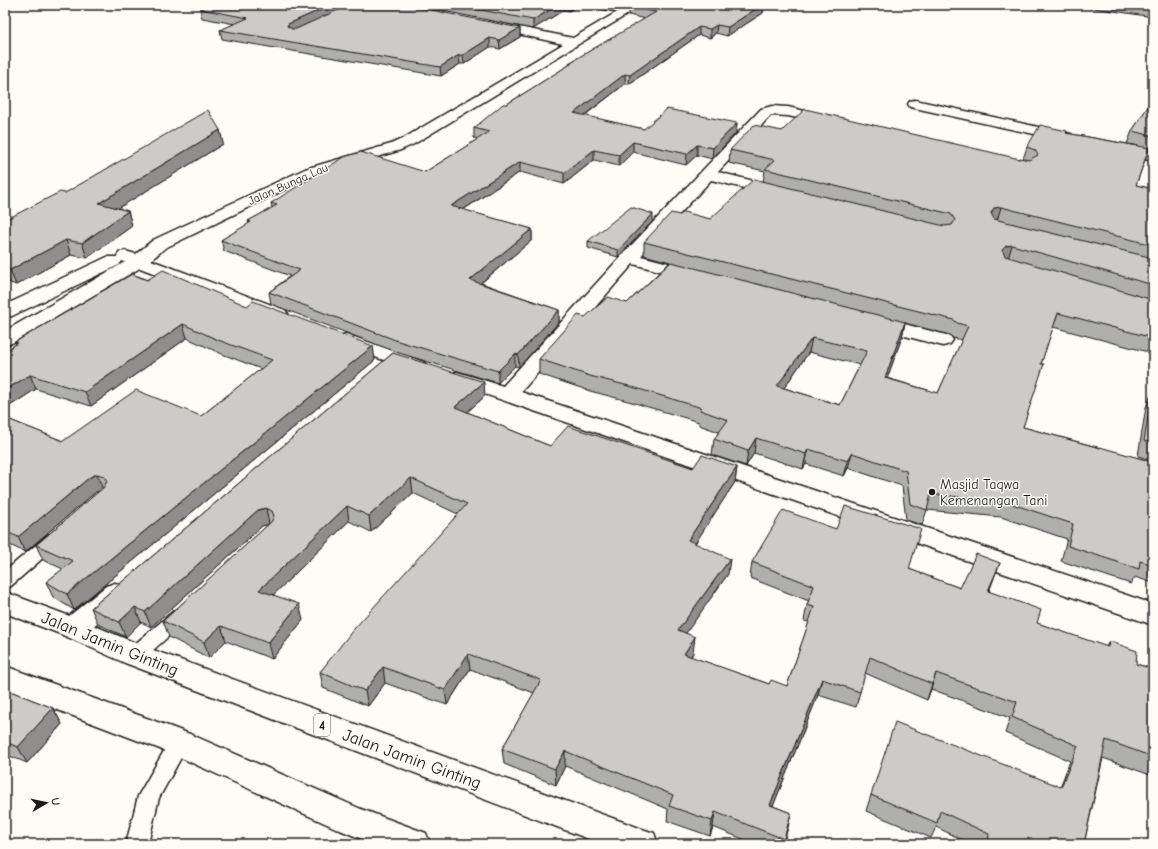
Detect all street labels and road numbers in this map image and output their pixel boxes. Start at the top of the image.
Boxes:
street label: Jalan Bunga Lau [246,160,330,208]
street label: Jalan Jamin Ginting [39,608,181,680]
road number: 4 [314,714,330,736]
street label: Jalan Jamin Ginting [340,725,484,793]

